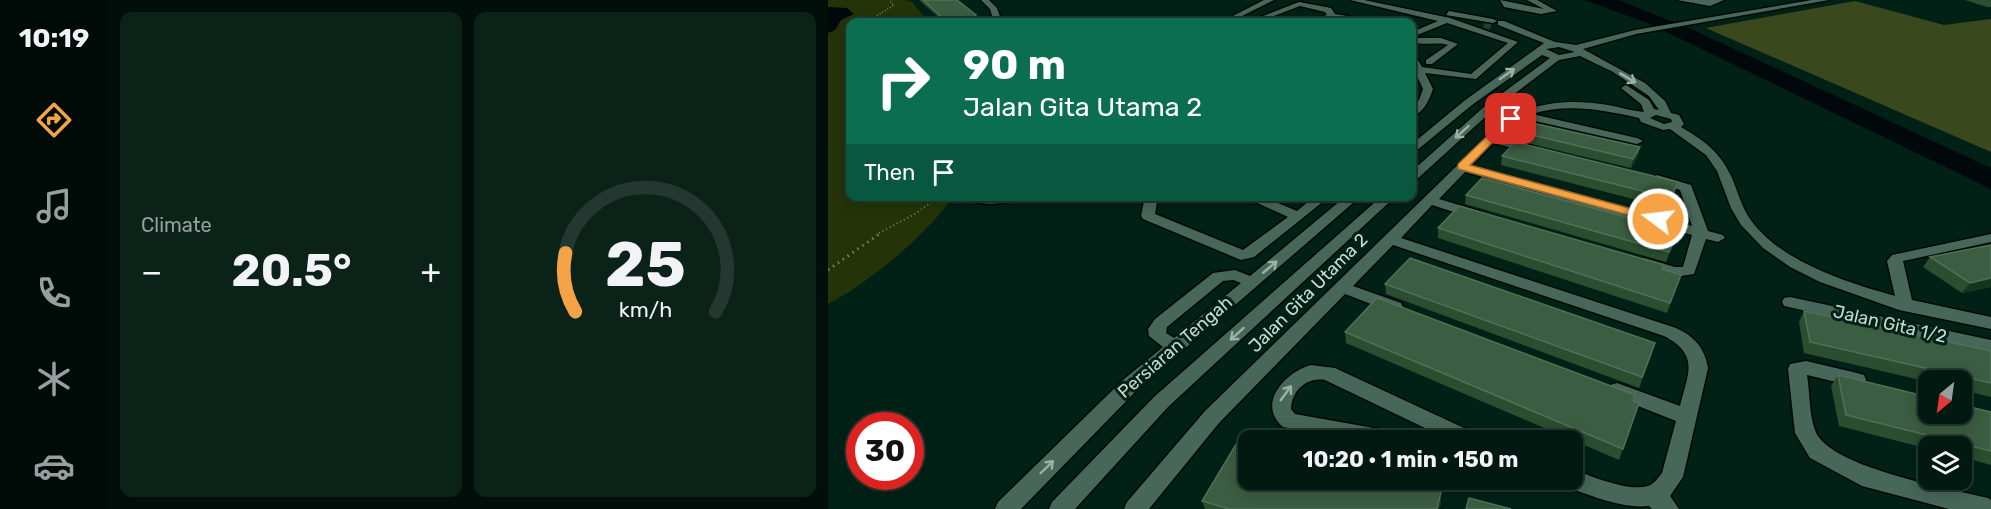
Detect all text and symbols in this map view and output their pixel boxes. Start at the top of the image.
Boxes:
text: 10:19 [19,22,89,54]
text: 90 m [963,40,1066,90]
icon: right [864,42,942,120]
one-way arrow [1498,68,1515,80]
one-way arrow [1619,72,1636,84]
text: Jalan Gita Utama 2 [963,91,1202,123]
pin [1485,93,1536,144]
icon: directions [33,99,75,141]
icon: arrive [1494,102,1527,135]
one-way arrow [1455,125,1470,139]
icon: arrive [927,156,960,189]
text: Then [864,159,915,186]
icon: music [33,185,75,227]
position arrow [1626,187,1690,251]
text: Climate [141,213,212,237]
text: 25 [605,228,685,302]
street label: Jalan Gita Utama 2 [1244,229,1372,357]
text: 20.5° [232,244,351,297]
text: − [141,252,162,291]
text: + [420,252,441,291]
one-way arrow [1262,260,1277,274]
icon: phone [33,272,75,314]
street label: Persiaran Tengah [1113,291,1237,403]
text: km/h [618,297,672,322]
street label: Jalan Gita 1/2 [1831,300,1949,348]
one-way arrow [1230,327,1245,341]
icon: climate [33,358,75,400]
north arrow [1918,370,1972,424]
map controls [1918,370,1972,490]
one-way arrow [1279,385,1292,401]
speed limit sign: 30 [846,412,924,490]
button: layers [1918,436,1972,490]
icon: car [33,445,75,487]
text: 10:20 · 1 min · 150 m [1303,446,1519,473]
one-way arrow [1039,460,1054,474]

